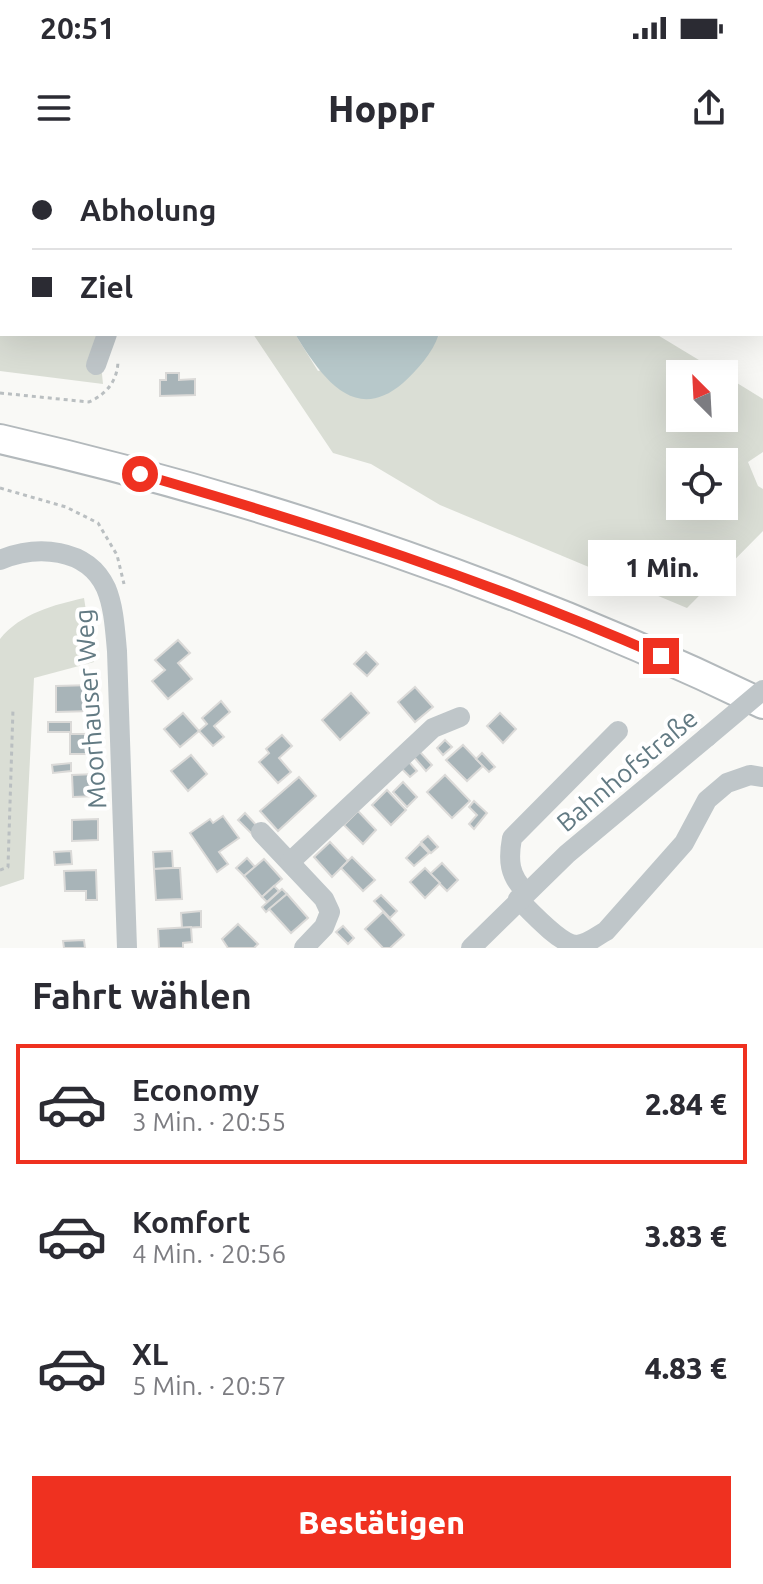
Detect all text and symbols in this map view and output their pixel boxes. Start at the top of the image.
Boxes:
text: 20:51 [40,11,115,45]
icon: menu [32,86,76,130]
icon: share [687,86,731,130]
text: Hoppr [328,88,435,129]
text: Abholung [80,193,217,227]
text: Ziel [80,270,133,304]
north arrow [666,360,738,432]
map controls [666,360,738,520]
button: locate [666,448,738,520]
route start [122,456,158,492]
callout: 1 Min. [587,540,735,596]
text: 1 Min. [625,553,699,582]
street label: Moorhauser Weg [69,608,111,810]
route end [643,638,679,674]
street label: Bahnhofstraße [551,703,703,837]
text: Fahrt wählen [32,975,252,1016]
icon: car [36,1068,108,1140]
text: Economy [132,1073,259,1107]
text: 2.84 € [645,1087,727,1121]
text: 3 Min. · 20:55 [132,1107,286,1136]
icon: car [36,1200,108,1272]
text: Komfort [132,1205,250,1239]
text: 3.83 € [645,1219,727,1253]
text: 4 Min. · 20:56 [132,1239,286,1268]
icon: car [36,1332,108,1404]
text: XL [132,1337,168,1371]
text: 4.83 € [645,1351,727,1385]
text: 5 Min. · 20:57 [132,1371,286,1400]
button: Bestätigen [32,1476,731,1568]

